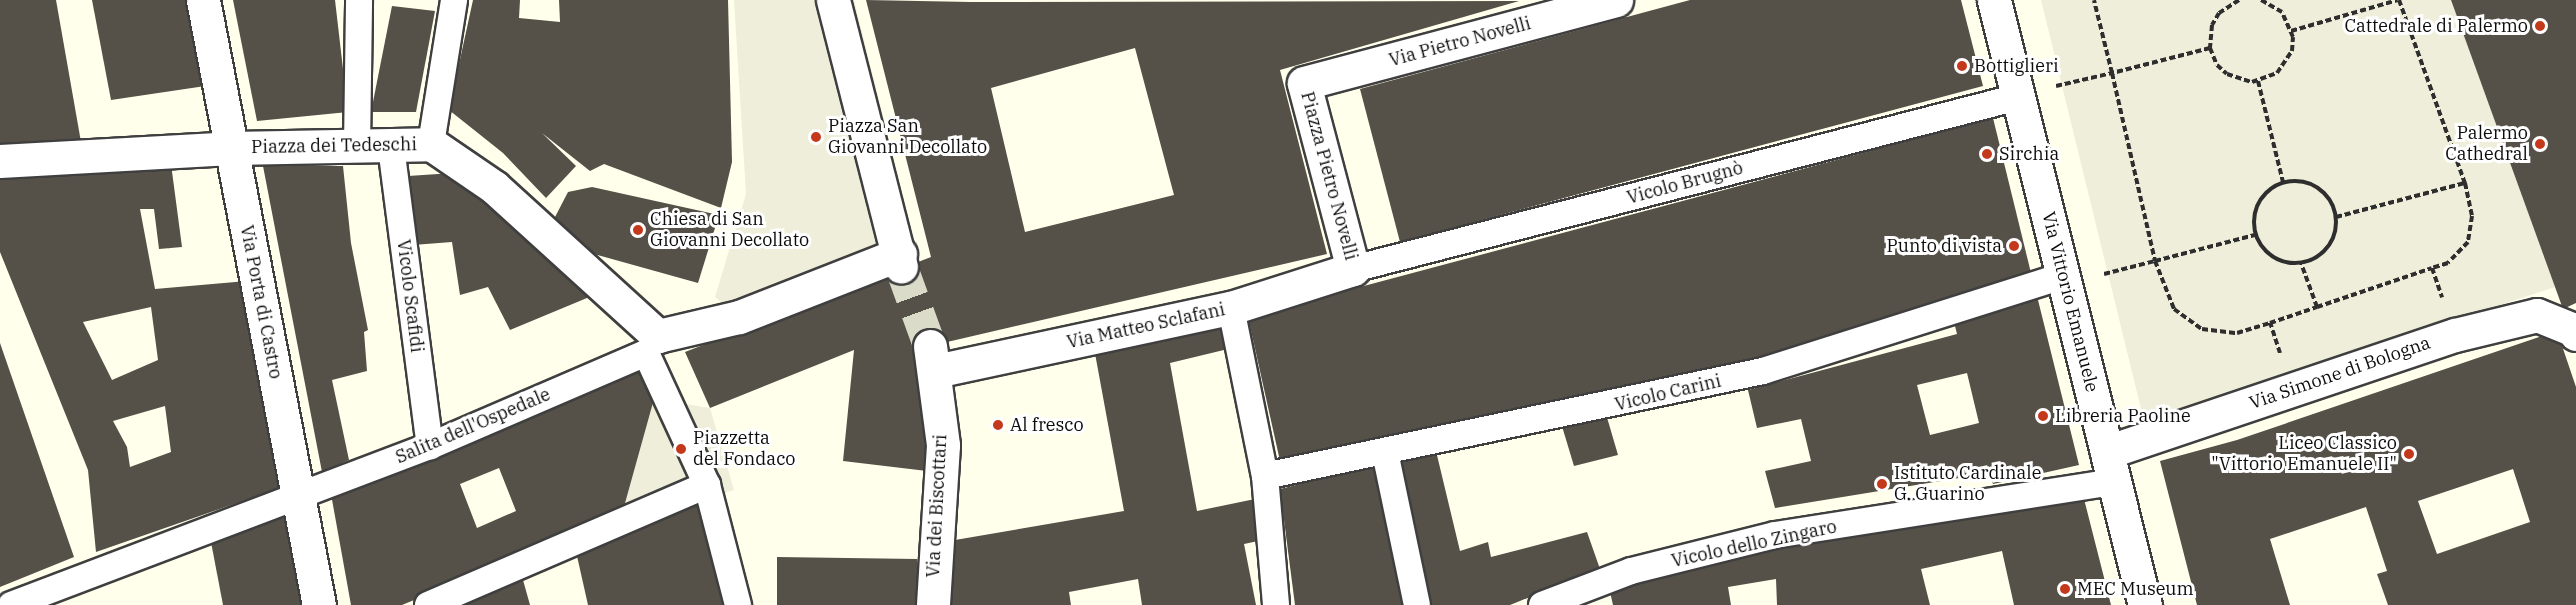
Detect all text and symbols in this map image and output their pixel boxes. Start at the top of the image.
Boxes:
street label: Via Pietro Novelli [1387,13,1533,71]
place label: Cattedrale di Palermo [2345,15,2528,37]
marker: Cattedrale di Palermo [2533,19,2547,33]
place label: Bottiglieri [1974,55,2059,77]
marker: Bottiglieri [1955,59,1969,73]
street label: Piazza Pietro Novelli [1296,89,1362,263]
place label: Piazza San Giovanni Decollato [828,116,987,158]
place label: Palermo Cathedral [2445,123,2528,166]
marker: Piazza San Giovanni Decollato [809,130,823,144]
street label: Piazza dei Tedeschi [251,134,417,158]
marker: Palermo Cathedral [2533,137,2547,151]
place label: Sirchia [1999,143,2059,165]
marker: Sirchia [1980,147,1994,161]
street label: Vicolo Brugnò [1625,157,1745,209]
place label: Chiesa di San Giovanni Decollato [650,209,809,252]
street label: Via Vittorio Emanuele [2037,210,2103,394]
street label: Via Porta di Castro [236,223,286,381]
marker: Chiesa di San Giovanni Decollato [631,223,645,237]
place label: Punto di vista [1887,235,2002,257]
street label: Vicolo Scafidi [392,238,428,354]
marker: Punto di vista [2007,239,2021,253]
street label: Via Matteo Sclafani [1065,299,1227,353]
street label: Via Simone di Bologna [2247,332,2433,414]
street label: Vicolo Carini [1613,370,1723,416]
street label: Salita dell'Ospedale [392,384,554,468]
place label: Libreria Paoline [2055,405,2191,427]
marker: Libreria Paoline [2036,409,2050,423]
place label: Al fresco [1010,414,1084,436]
marker: Al fresco [991,418,1005,432]
place label: Piazzetta del Fondaco [693,428,795,470]
place label: Liceo Classico "Vittorio Emanuele II" [2211,433,2397,476]
street label: Via dei Biscottari [922,434,952,578]
marker: Piazzetta del Fondaco [674,442,688,456]
marker: Liceo Classico "Vittorio Emanuele II" [2402,447,2416,461]
place label: Istituto Cardinale G. Guarino [1894,463,2041,506]
marker: Istituto Cardinale G. Guarino [1875,477,1889,491]
street label: Vicolo dello Zingaro [1669,516,1839,572]
place label: MEC Museum [2077,578,2194,600]
marker: MEC Museum [2058,582,2072,596]

